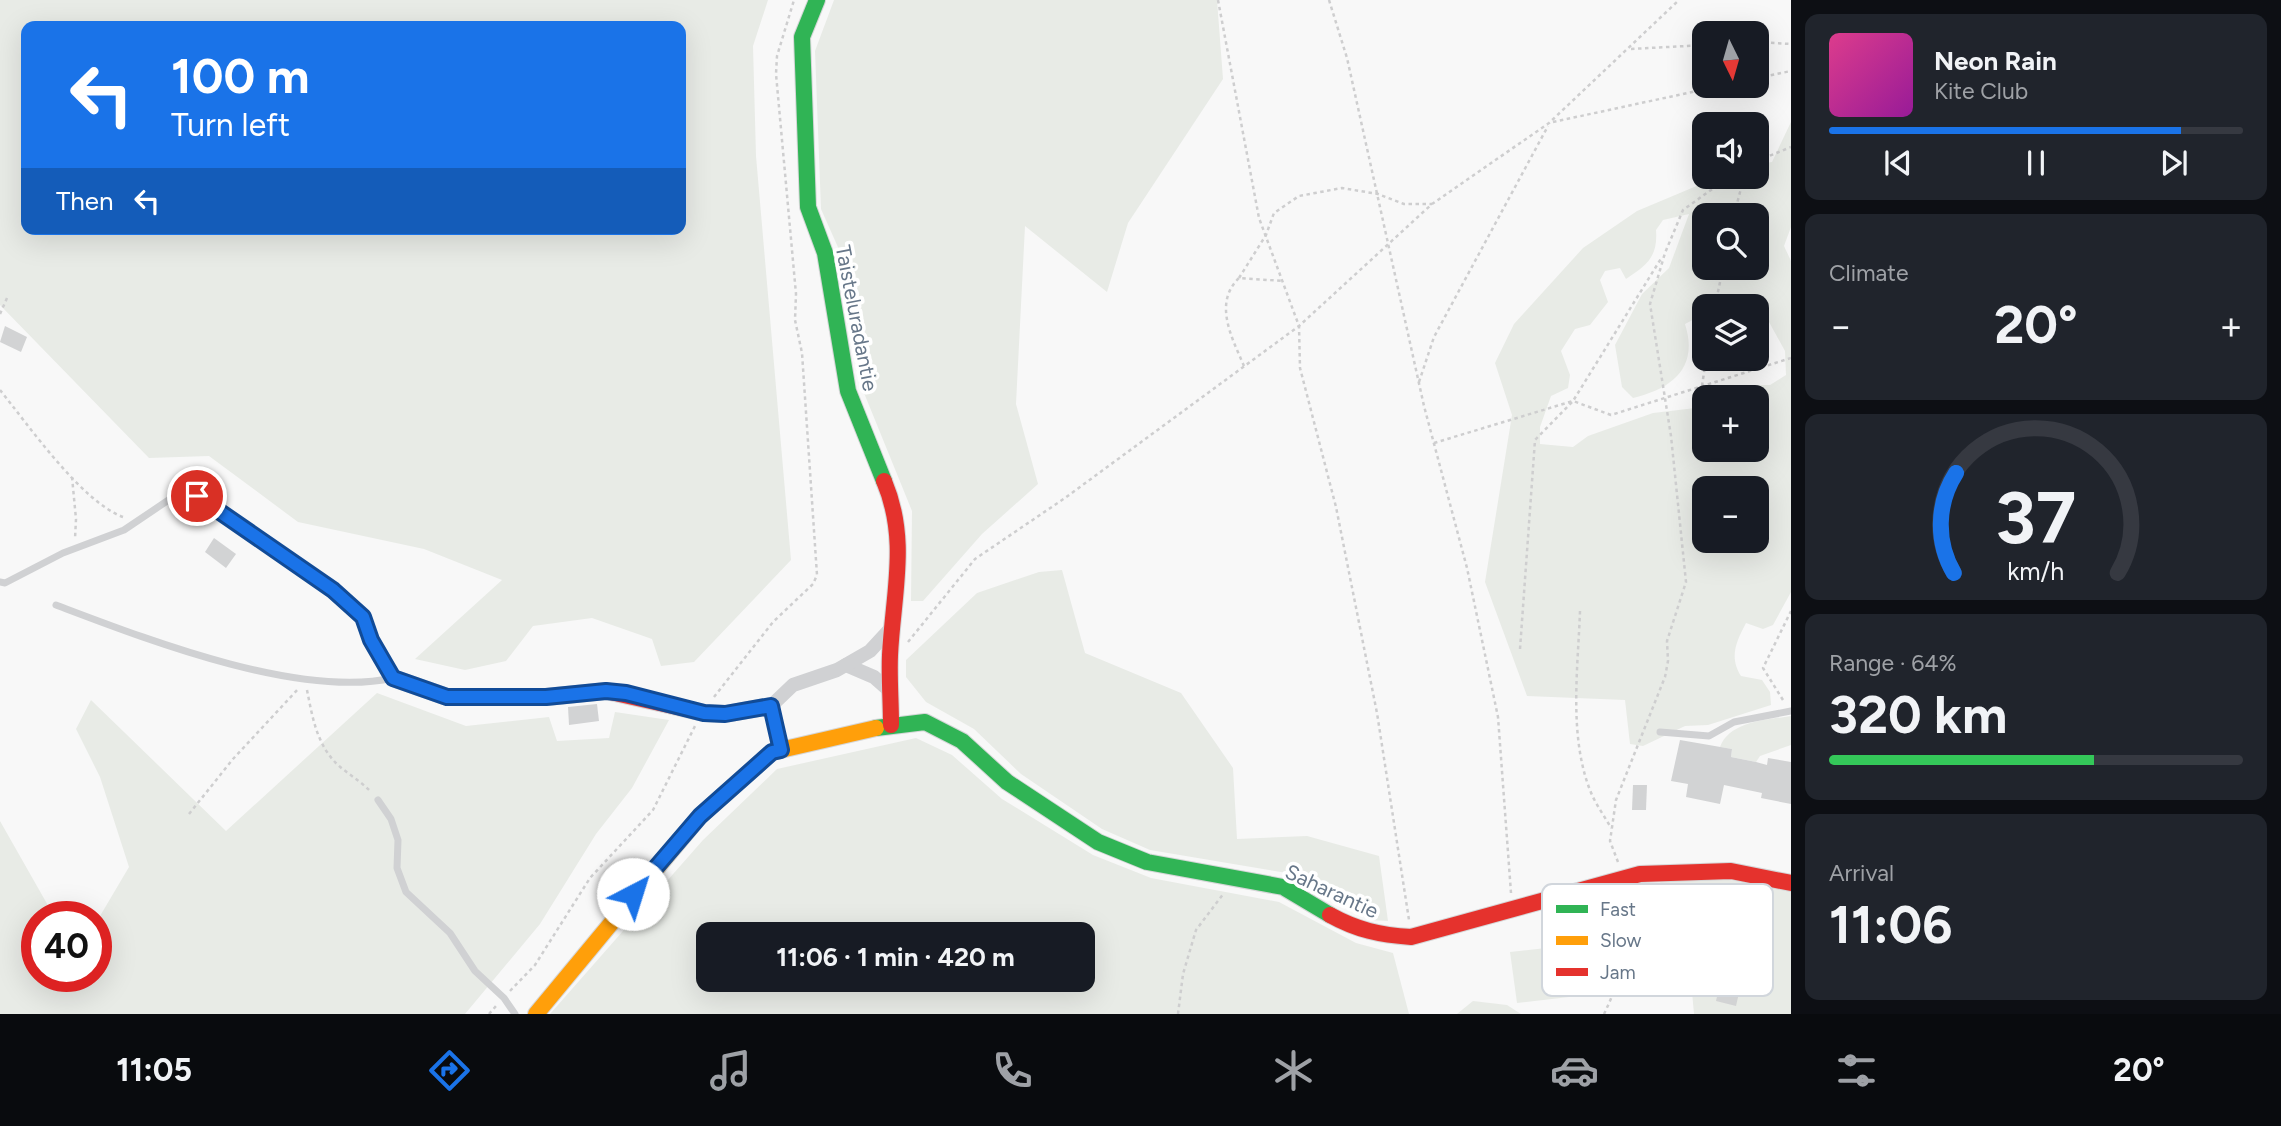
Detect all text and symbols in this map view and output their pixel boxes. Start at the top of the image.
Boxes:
north arrow [1692,21,1769,98]
map controls [1692,21,1769,553]
text: Neon Rain [1934,45,2057,77]
text: 100 m [171,46,310,105]
icon: left [56,49,147,140]
text: Kite Club [1934,77,2028,105]
text: Turn left [171,106,290,144]
button: sound [1692,112,1769,189]
icon: previous [1879,144,1917,182]
icon: pause [2017,144,2055,182]
icon: next [2155,144,2193,182]
icon: left [128,182,166,220]
text: Then [56,185,114,217]
button: search [1692,203,1769,280]
street label: Taisteluradantie [831,243,883,393]
text: Climate [1829,259,1908,287]
button: layers [1692,294,1769,371]
text: 20° [1994,294,2078,356]
text: − [1829,303,1853,349]
text: + [2219,303,2243,349]
button: + [1692,385,1769,462]
pin [167,466,227,526]
text: 37 [1996,474,2076,561]
button: − [1692,476,1769,553]
icon: arrive [178,477,216,515]
text: km/h [2007,556,2065,586]
text: Range · 64% [1829,649,1957,677]
text: 320 km [1829,684,2007,746]
position arrow [596,857,670,931]
street label: Saharantie [1281,859,1383,923]
text: Arrival [1829,859,1894,887]
legend [1542,884,1773,996]
text: 11:06 [1829,894,1952,956]
text: Fast [1600,898,1636,921]
speed limit sign: 40 [21,901,112,992]
text: Slow [1600,929,1642,952]
text: 11:06 · 1 min · 420 m [776,941,1015,973]
text: Jam [1600,961,1636,984]
icon: directions [425,1046,474,1095]
icon: music [706,1046,755,1095]
icon: phone [988,1046,1037,1095]
icon: climate [1269,1046,1318,1095]
icon: car [1550,1046,1599,1095]
icon: filters [1832,1046,1881,1095]
text: 11:05 [116,1051,192,1089]
text: 20° [2113,1051,2165,1089]

